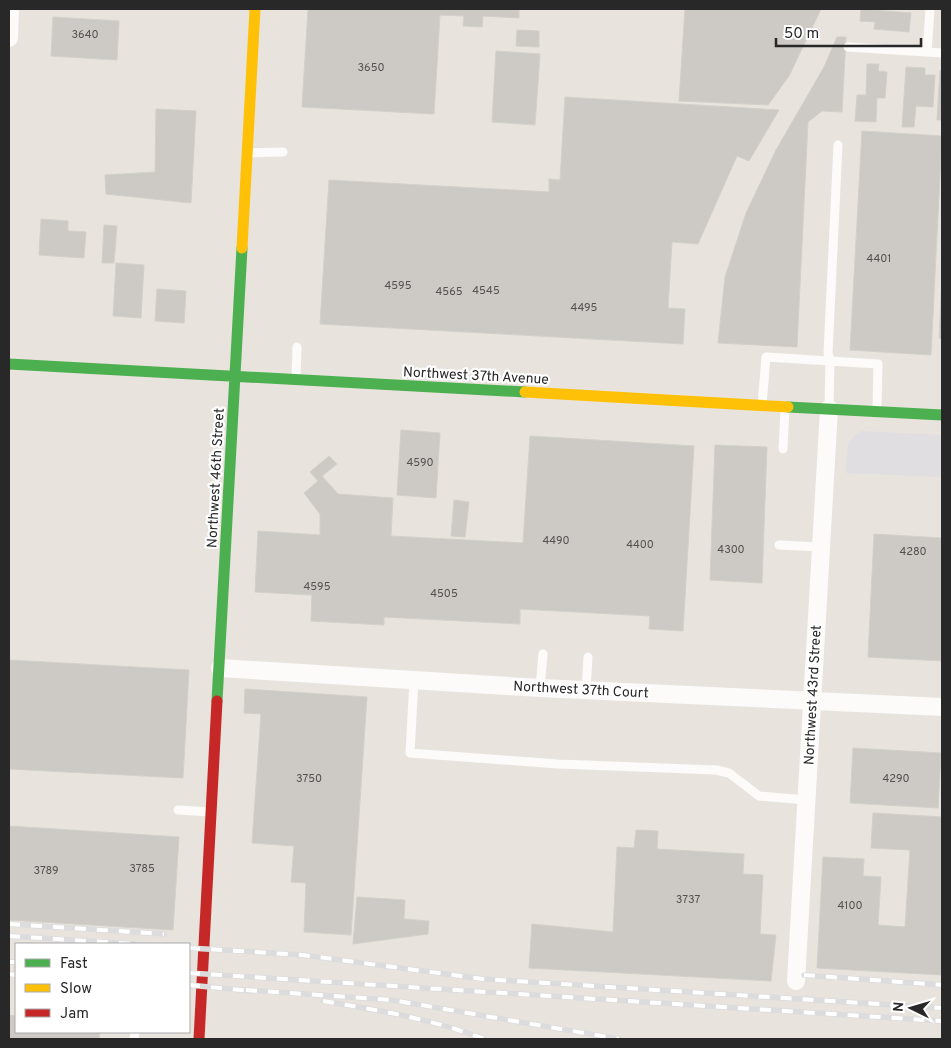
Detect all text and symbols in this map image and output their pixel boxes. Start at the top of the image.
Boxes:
scale bar [776,15,921,47]
text: 50 m [784,25,819,44]
house number: 3640 [71,28,99,42]
house number: 3650 [357,61,385,75]
house number: 4401 [867,252,891,266]
house number: 4595 [385,279,412,293]
house number: 4545 [472,284,500,298]
house number: 4565 [435,285,463,299]
house number: 4495 [571,301,598,315]
street label: Northwest 37th Avenue [403,364,549,389]
street label: Northwest 46th Street [204,408,229,548]
house number: 4590 [406,456,434,470]
house number: 4490 [542,534,570,548]
house number: 4400 [626,538,654,552]
house number: 4300 [717,543,745,557]
house number: 4280 [899,545,927,559]
house number: 4595 [304,580,331,594]
house number: 4505 [430,587,458,601]
street label: Northwest 43rd Street [801,625,826,766]
street label: Northwest 37th Court [513,678,649,703]
house number: 3750 [296,772,322,786]
house number: 4290 [882,772,910,786]
house number: 3785 [129,862,155,876]
house number: 3789 [34,864,59,878]
house number: 3737 [676,893,700,907]
house number: 4100 [838,899,862,913]
legend [15,943,190,1033]
text: Fast [60,955,88,974]
text: Slow [60,980,92,999]
north arrow [886,983,936,1033]
text: N [891,1001,908,1013]
text: Jam [60,1005,89,1024]

